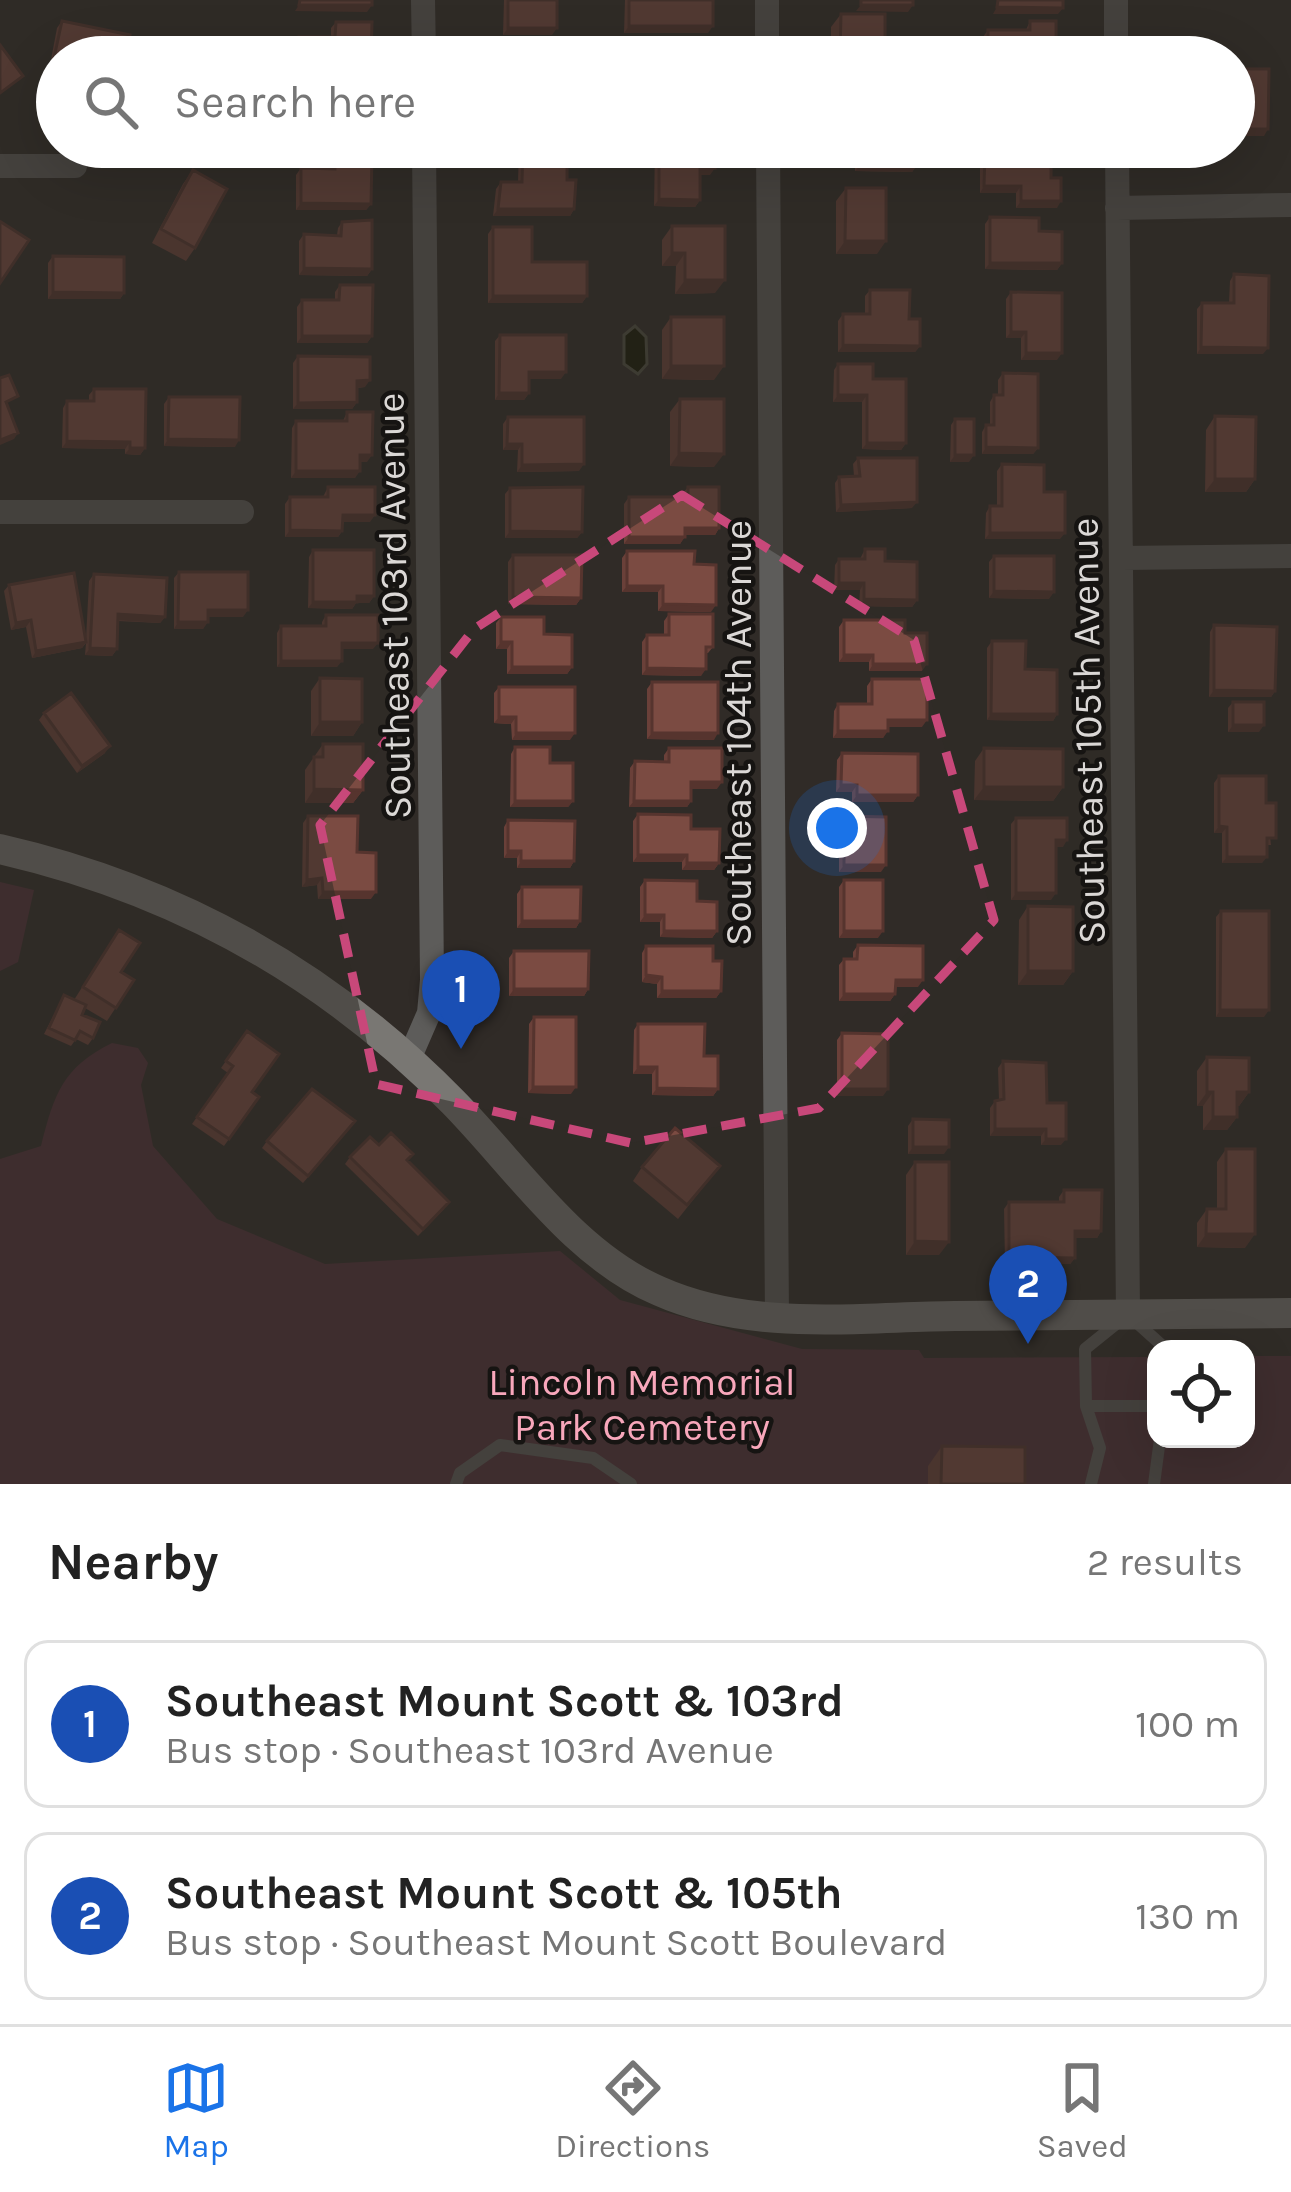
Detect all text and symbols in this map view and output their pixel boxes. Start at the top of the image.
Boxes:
search box [36,36,1255,168]
icon: search [78,69,144,135]
text: Search here [174,76,416,128]
street label: Southeast 103rd Avenue [367,392,421,820]
street label: Southeast 105th Avenue [1061,517,1115,945]
street label: Southeast 104th Avenue [715,520,761,946]
your location [807,798,867,858]
pin: 1 [422,950,500,1049]
pin: 2 [989,1245,1067,1344]
map controls [1147,1340,1255,1448]
button: locate [1147,1340,1255,1448]
park label: Lincoln Memorial Park Cemetery [488,1359,796,1450]
text: Nearby [48,1532,218,1592]
text: 2 results [1087,1539,1243,1585]
text: Southeast Mount Scott & 103rd [165,1675,844,1727]
text: 1 [83,1701,97,1747]
text: 100 m [1135,1701,1240,1747]
text: Bus stop · Southeast 103rd Avenue [165,1727,774,1773]
text: Southeast Mount Scott & 105th [165,1867,843,1919]
text: 2 [78,1893,102,1939]
text: 130 m [1135,1893,1240,1939]
text: Bus stop · Southeast Mount Scott Boulevard [165,1919,947,1965]
tab: Map [163,2055,229,2165]
tab: Directions [555,2055,710,2165]
tab: Saved [1037,2055,1128,2165]

